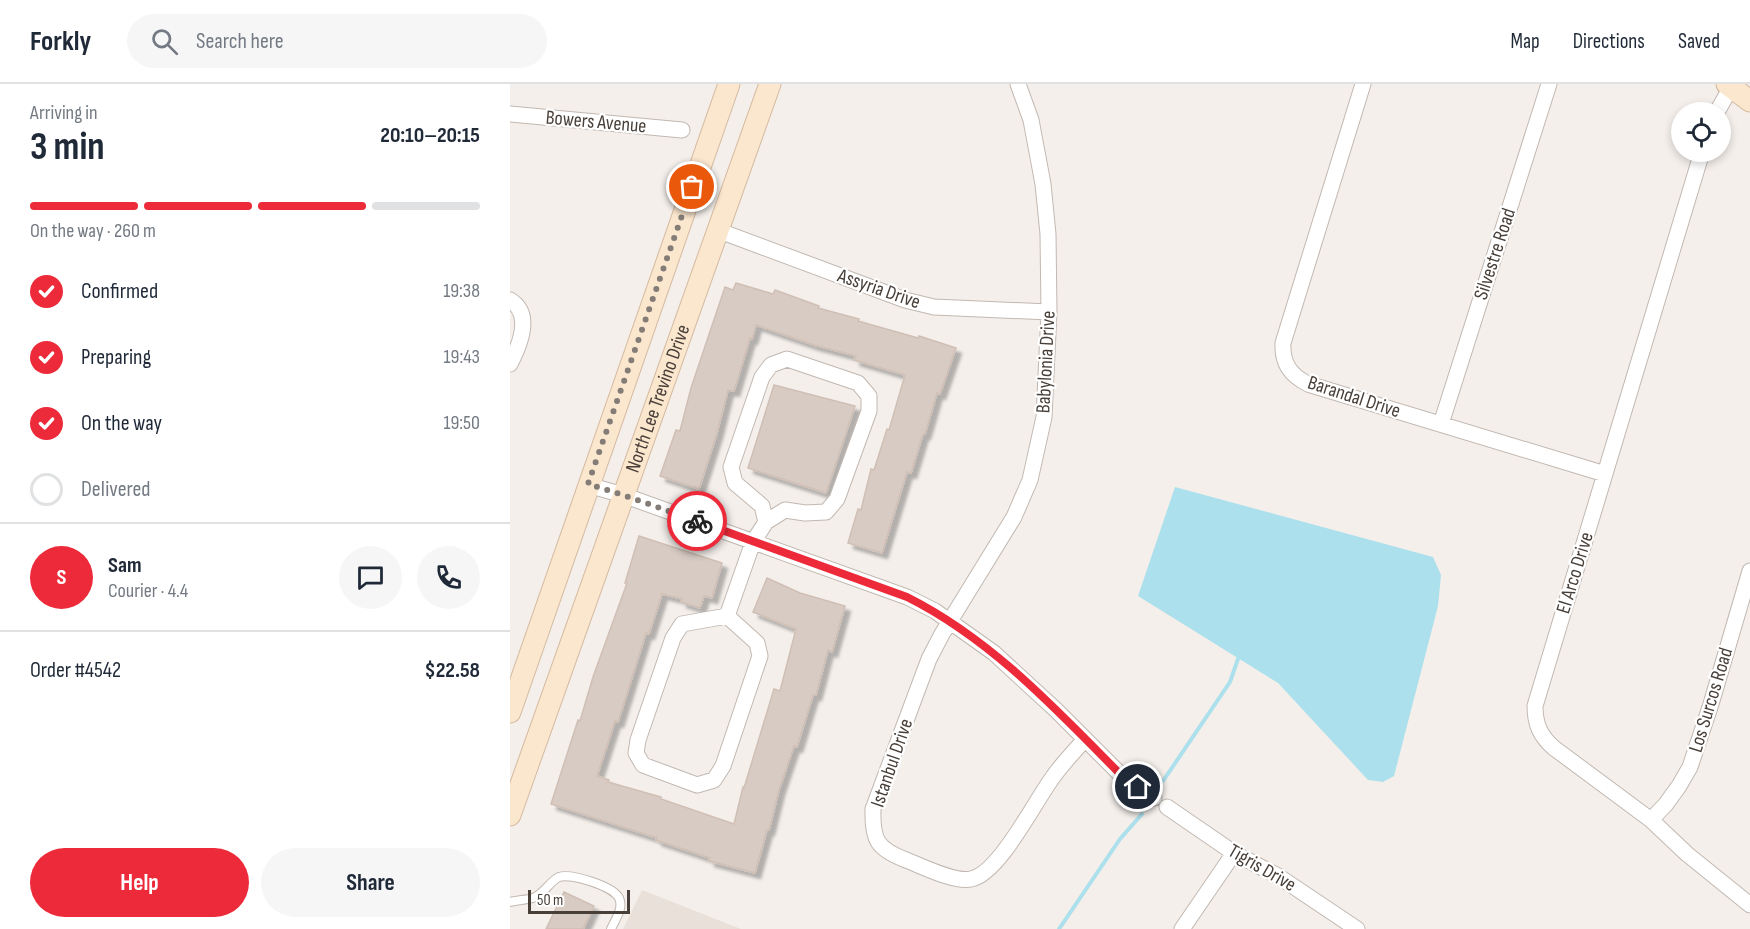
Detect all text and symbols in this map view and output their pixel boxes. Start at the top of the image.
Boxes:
search box [127,14,547,68]
text: Forkly [30,25,91,58]
icon: search [148,25,181,58]
text: Search here [196,28,284,55]
text: Map [1510,29,1540,54]
text: Directions [1573,29,1645,54]
text: Saved [1678,29,1720,54]
text: Arriving in [30,101,98,125]
map controls [1671,102,1731,162]
button: locate [1671,102,1731,162]
street label: Bowers Avenue [545,106,647,138]
text: 20:10–20:15 [380,122,480,149]
text: 3 min [30,124,105,171]
pin [666,161,717,212]
icon: bag [675,170,708,203]
street label: Silvestre Road [1469,205,1521,303]
text: On the way · 260 m [30,219,156,243]
street label: Assyria Drive [834,263,923,314]
icon: check [30,275,63,308]
text: Confirmed [81,278,158,305]
text: 19:38 [443,279,480,303]
street label: Babylonia Drive [1031,310,1061,414]
street label: North Lee Trevino Drive [621,321,695,476]
icon: check [30,341,63,374]
text: Preparing [81,344,151,371]
text: 19:43 [444,345,480,369]
street label: Barandal Drive [1305,371,1403,423]
icon: check [30,407,63,440]
text: On the way [81,410,162,437]
text: 19:50 [443,411,480,435]
text: Delivered [81,476,150,503]
courier [667,491,727,551]
icon: bike [681,505,714,538]
street label: El Arco Drive [1551,529,1599,617]
button: chat [339,546,402,609]
button: phone [417,546,480,609]
text: Sam [108,552,142,579]
text: S [57,564,66,591]
text: Courier · 4.4 [108,579,188,603]
street label: Los Surcos Road [1684,645,1738,755]
text: Order #4542 [30,657,121,684]
text: $22.58 [424,657,480,684]
street label: Istanbul Drive [866,716,918,810]
pin [1112,761,1163,812]
icon: home [1121,770,1154,803]
street label: Tigris Drive [1224,839,1300,897]
button: Help [30,848,249,917]
button: Share [261,848,480,917]
scale bar [528,887,630,914]
text: 50 m [537,891,563,910]

